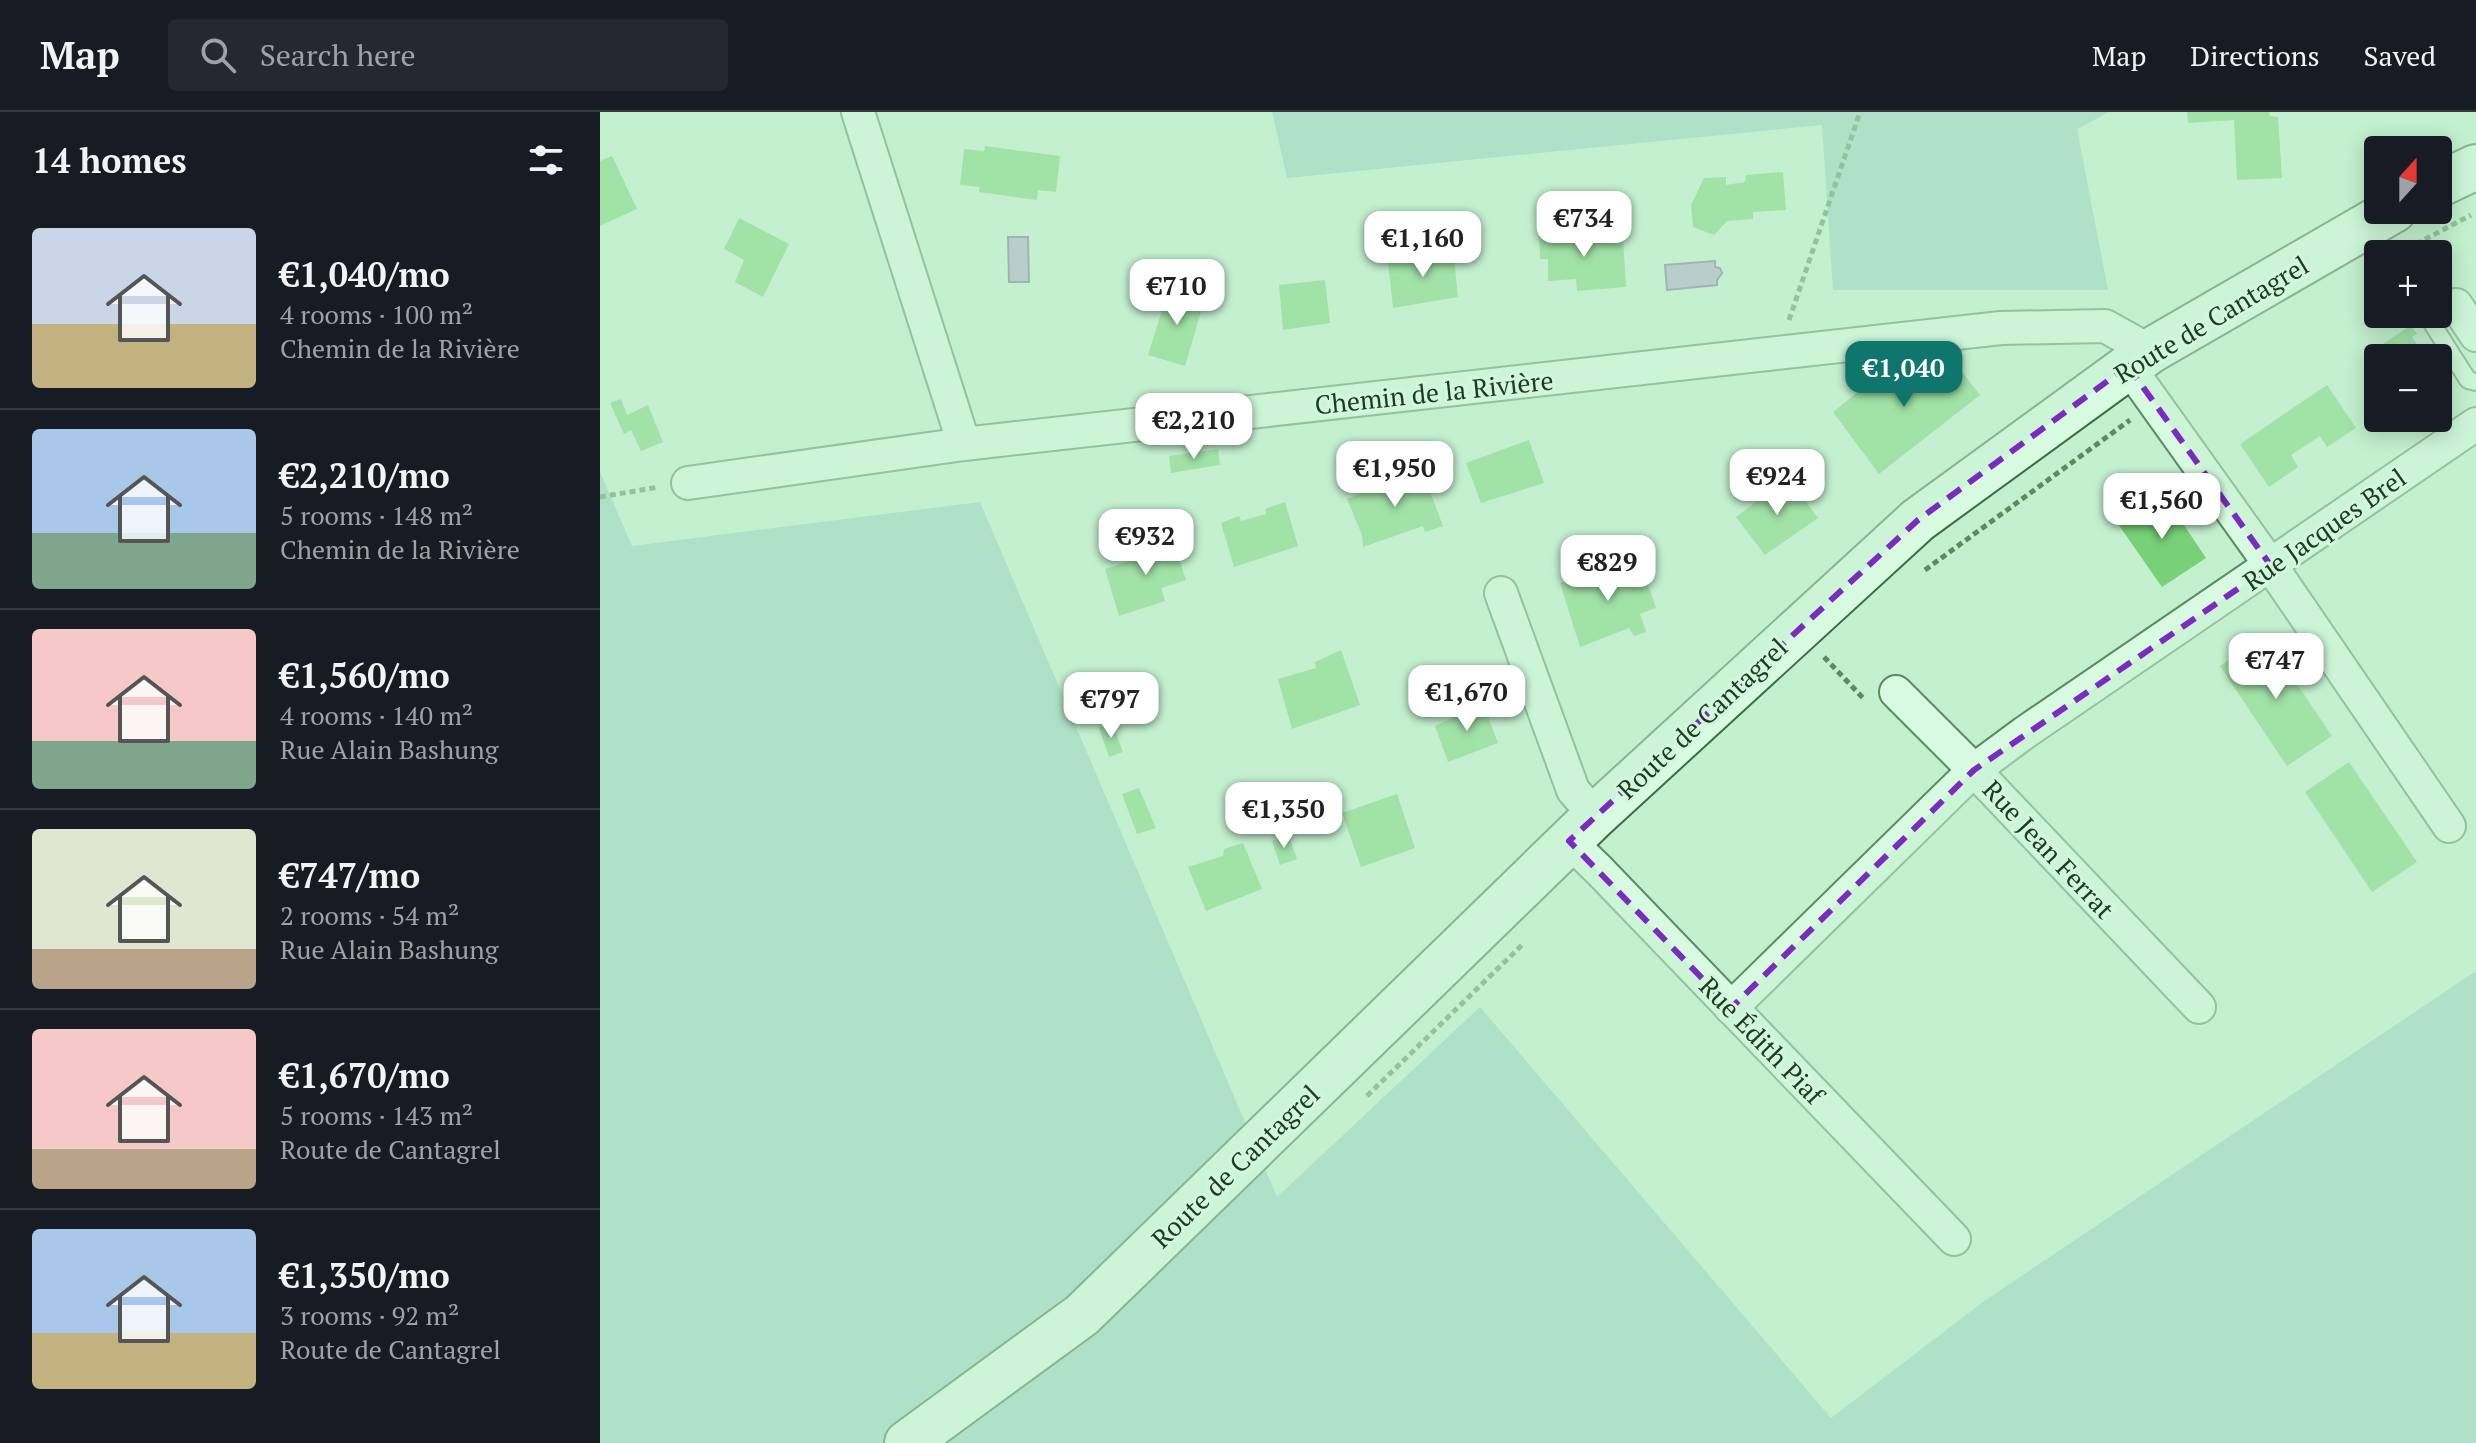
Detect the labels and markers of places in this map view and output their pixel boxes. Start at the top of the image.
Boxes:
pin: €734 [1537,191,1631,259]
pin: €1,160 [1358,211,1488,279]
pin: €710 [1130,259,1224,327]
pin: €1,040 [1839,341,1969,409]
pin: €2,210 [1129,393,1259,461]
pin: €1,950 [1330,441,1460,509]
pin: €924 [1730,449,1824,517]
pin: €1,560 [2097,473,2227,541]
pin: €932 [1099,509,1193,577]
pin: €829 [1561,535,1655,603]
pin: €747 [2229,633,2323,701]
pin: €1,670 [1402,665,1532,733]
pin: €797 [1064,672,1158,740]
pin: €1,350 [1219,782,1349,850]

